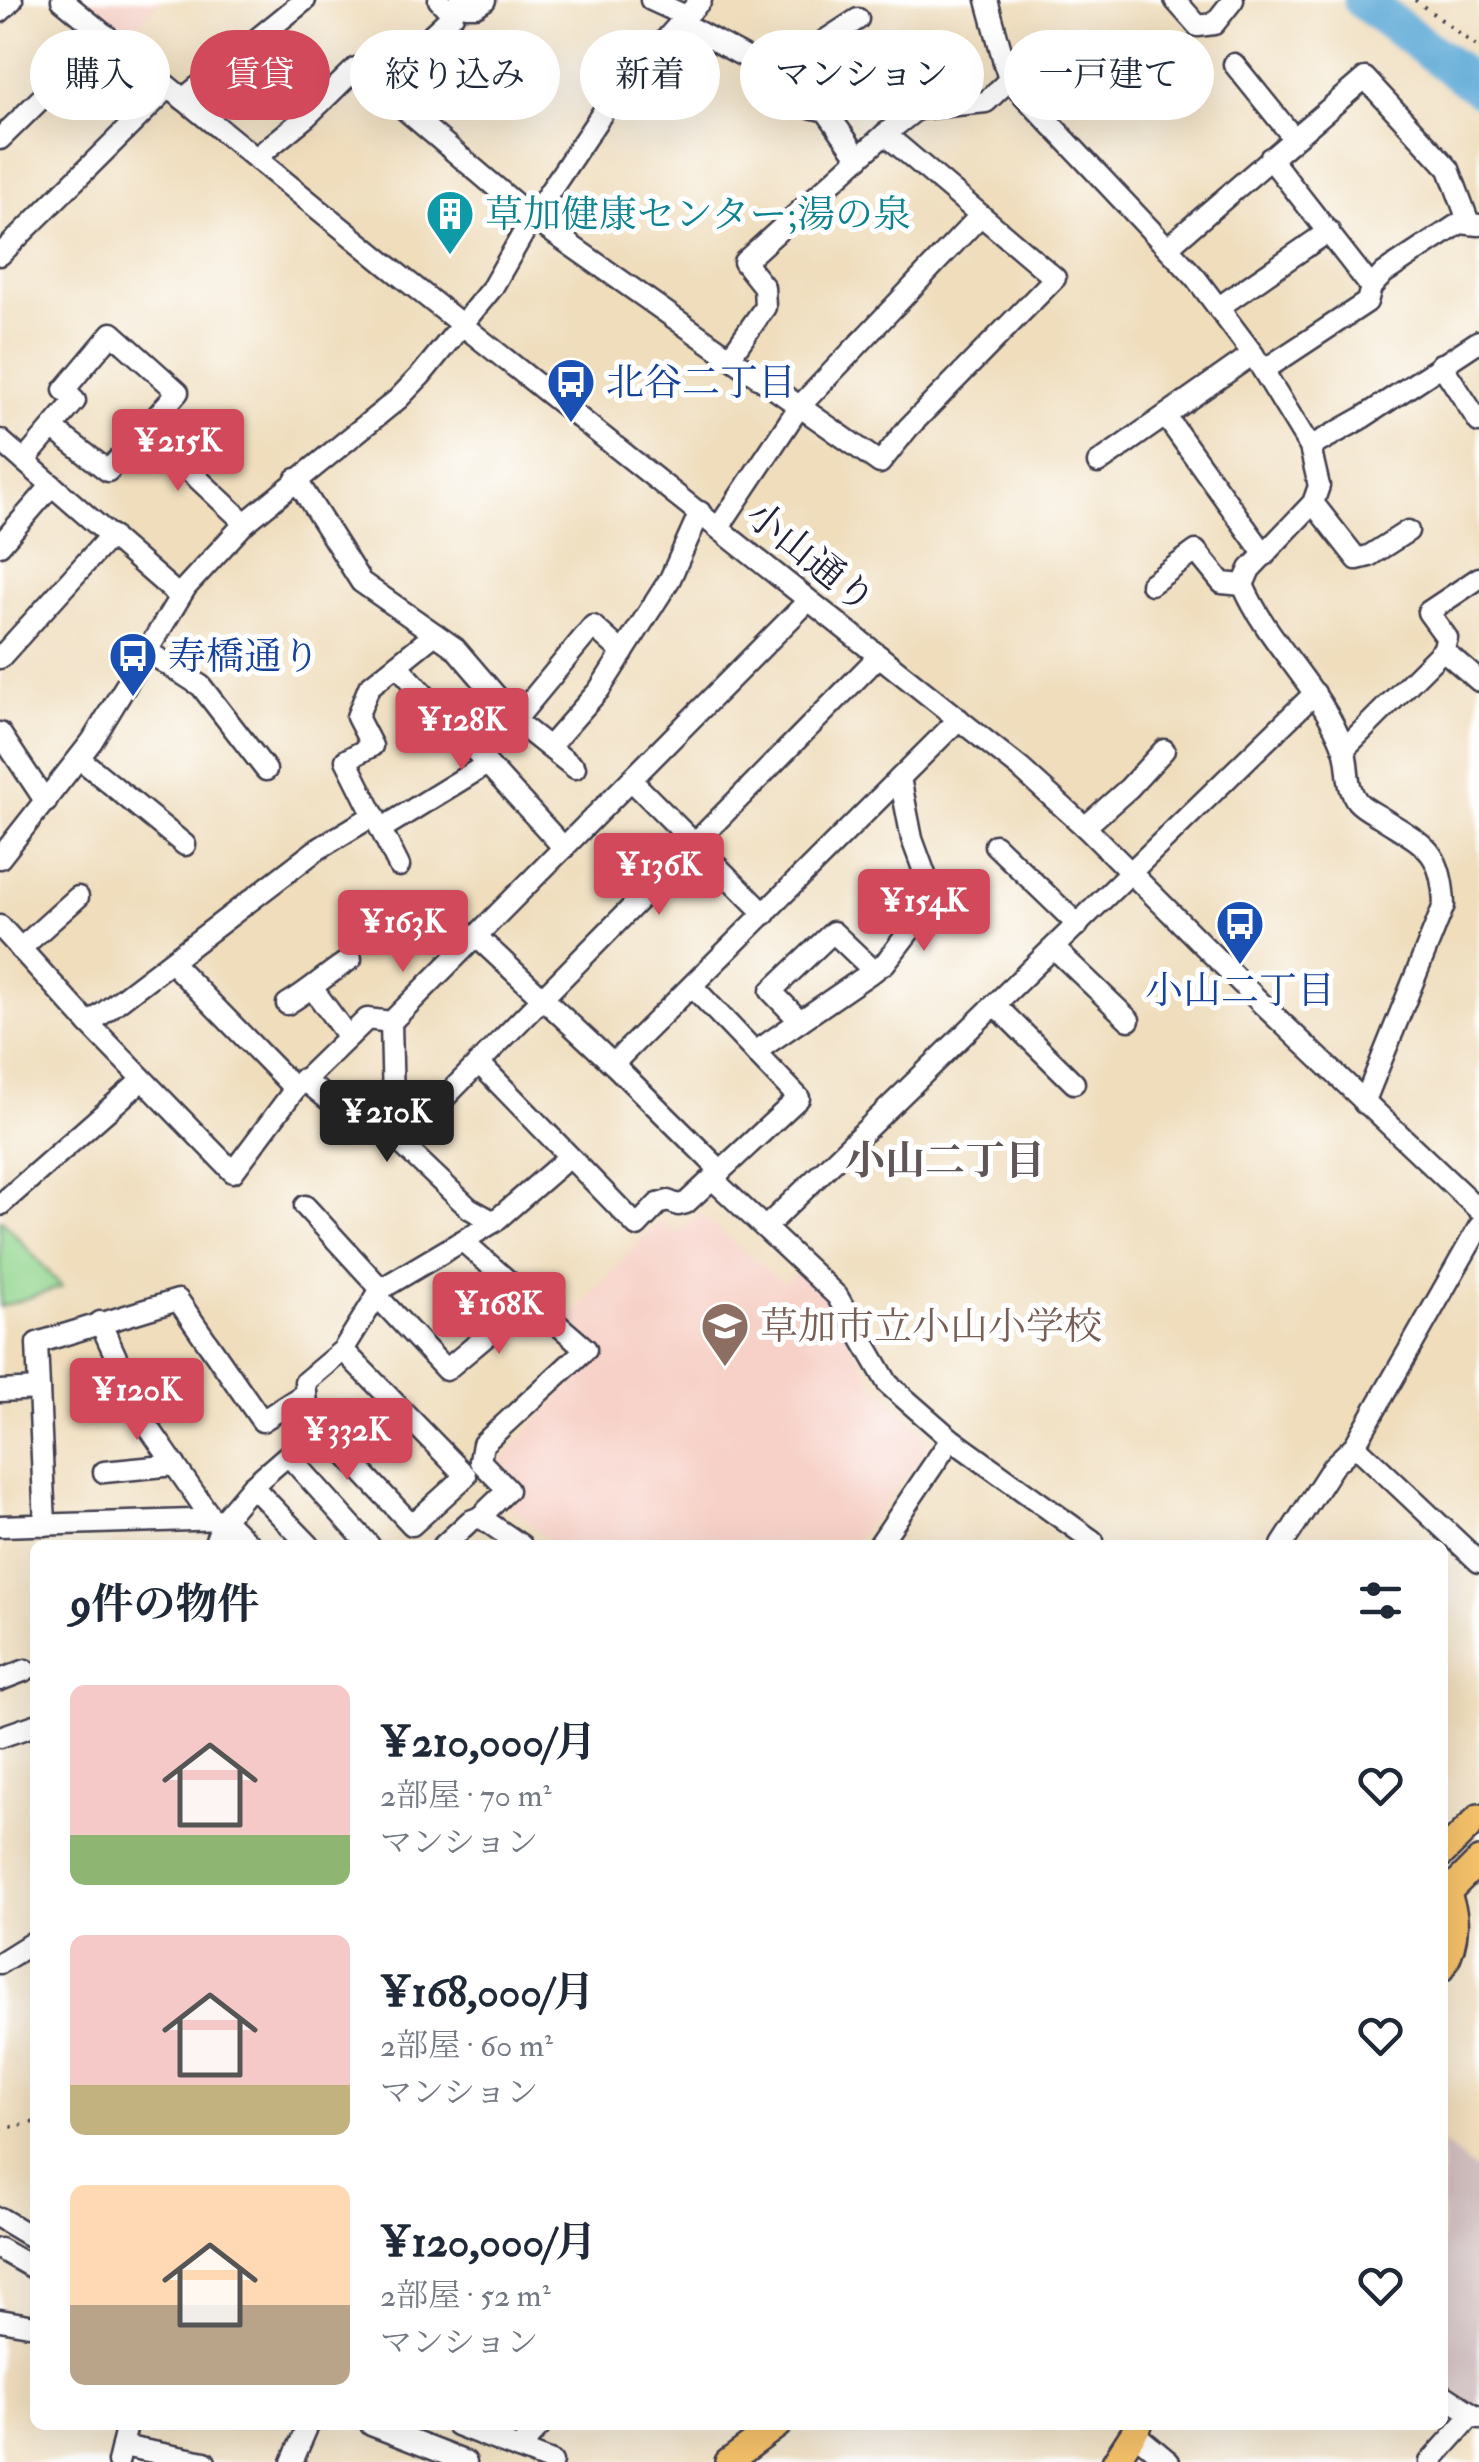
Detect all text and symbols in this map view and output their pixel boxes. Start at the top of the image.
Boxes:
chip: 購入 [30,30,170,120]
chip: 賃貸 [190,30,330,120]
chip: 絞り込み [350,30,560,120]
chip: 新着 [580,30,720,120]
chip: マンション [740,30,984,120]
chip: 一戸建て [1004,30,1214,120]
building icon: 草加健康センター;湯の泉 [424,188,476,256]
place label: 草加健康センター;湯の泉 [485,191,911,239]
bus stop icon: 北谷二丁目 [545,356,597,424]
place label: 北谷二丁目 [606,359,796,407]
pin: ¥215K [108,409,248,494]
text: ¥215K [134,421,222,461]
street label: 小山通り [736,491,885,624]
bus stop icon: 寿橋通り [107,630,159,698]
place label: 寿橋通り [168,633,320,681]
pin: ¥128K [392,688,532,773]
text: ¥128K [417,700,507,740]
pin: ¥136K [589,833,729,918]
text: ¥136K [616,845,702,885]
pin: ¥154K [854,869,994,954]
text: ¥154K [880,881,968,921]
pin: ¥163K [333,890,473,975]
bus stop icon: 小山二丁目 [1214,898,1266,966]
text: ¥163K [360,902,446,942]
place label: 小山二丁目 [1145,967,1335,1015]
pin: ¥210K [317,1080,457,1165]
text: ¥210K [342,1092,432,1132]
district label: 小山二丁目 [845,1136,1045,1187]
pin: ¥168K [429,1272,569,1357]
text: ¥168K [455,1284,543,1324]
school or university icon: 草加市立小山小学校 [699,1300,751,1368]
place label: 草加市立小山小学校 [760,1303,1102,1351]
pin: ¥120K [67,1358,207,1443]
text: ¥120K [92,1370,182,1410]
pin: ¥332K [277,1398,417,1483]
text: ¥332K [303,1410,391,1450]
icon: filters [1353,1573,1408,1628]
text: 9件の物件 [70,1579,260,1631]
text: ¥210,000/月 [380,1717,597,1769]
icon: home [150,1725,270,1845]
icon: heart [1353,1758,1408,1813]
text: 2部屋 · 70 m² [380,1776,552,1816]
text: マンション [380,1823,539,1863]
text: ¥168,000/月 [380,1967,595,2019]
icon: home [150,1975,270,2095]
icon: heart [1353,2008,1408,2063]
text: 2部屋 · 60 m² [380,2026,553,2066]
text: マンション [380,2073,539,2113]
text: ¥120,000/月 [380,2217,597,2269]
icon: home [150,2225,270,2345]
icon: heart [1353,2258,1408,2313]
text: 2部屋 · 52 m² [380,2276,551,2316]
text: マンション [380,2323,539,2363]

